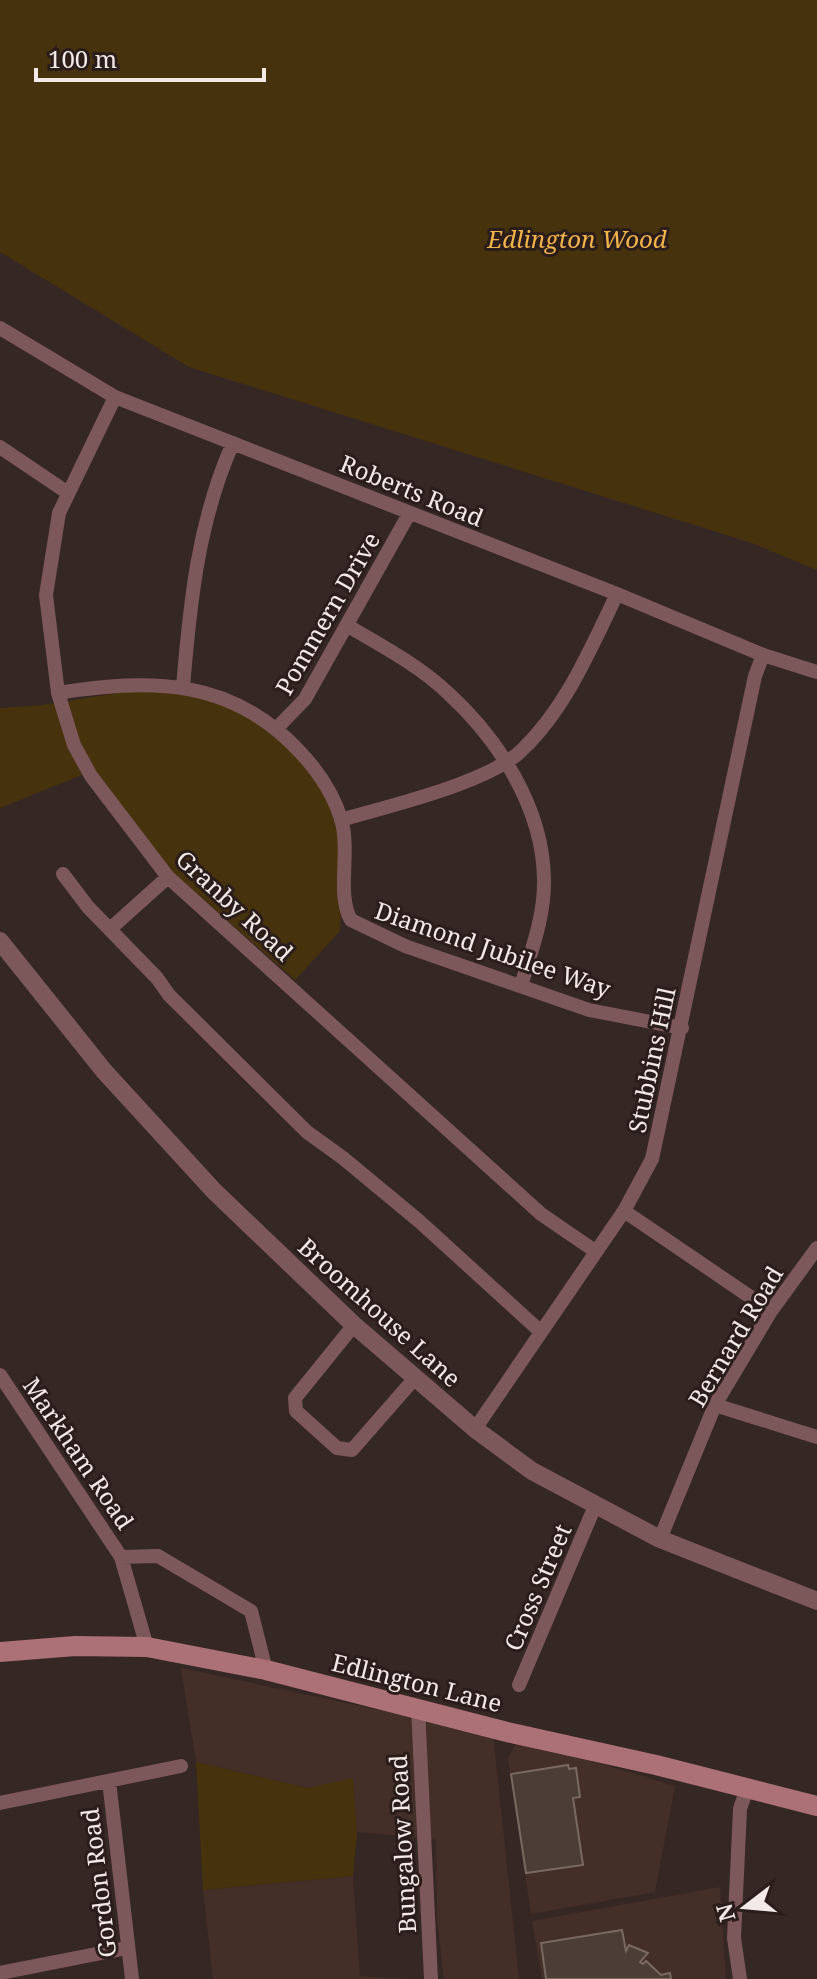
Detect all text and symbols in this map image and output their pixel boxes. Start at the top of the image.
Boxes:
scale bar [36,32,264,82]
text: 100 m [48,42,117,75]
park label: Edlington Wood [486,222,667,255]
street label: Roberts Road [335,446,489,534]
street label: Pommern Drive [267,526,387,700]
street label: Granby Road [169,842,301,968]
street label: Diamond Jubilee Way [371,893,616,1005]
street label: Stubbins Hill [619,984,683,1136]
street label: Broomhouse Lane [292,1230,468,1394]
street label: Bernard Road [680,1259,790,1413]
street label: Markham Road [16,1370,142,1536]
street label: Cross Street [495,1519,579,1655]
street label: Edlington Lane [329,1645,505,1719]
street label: Bungalow Road [381,1754,423,1934]
street label: Gordon Road [72,1806,124,1960]
north arrow [705,1867,785,1947]
text: N [708,1900,742,1925]

